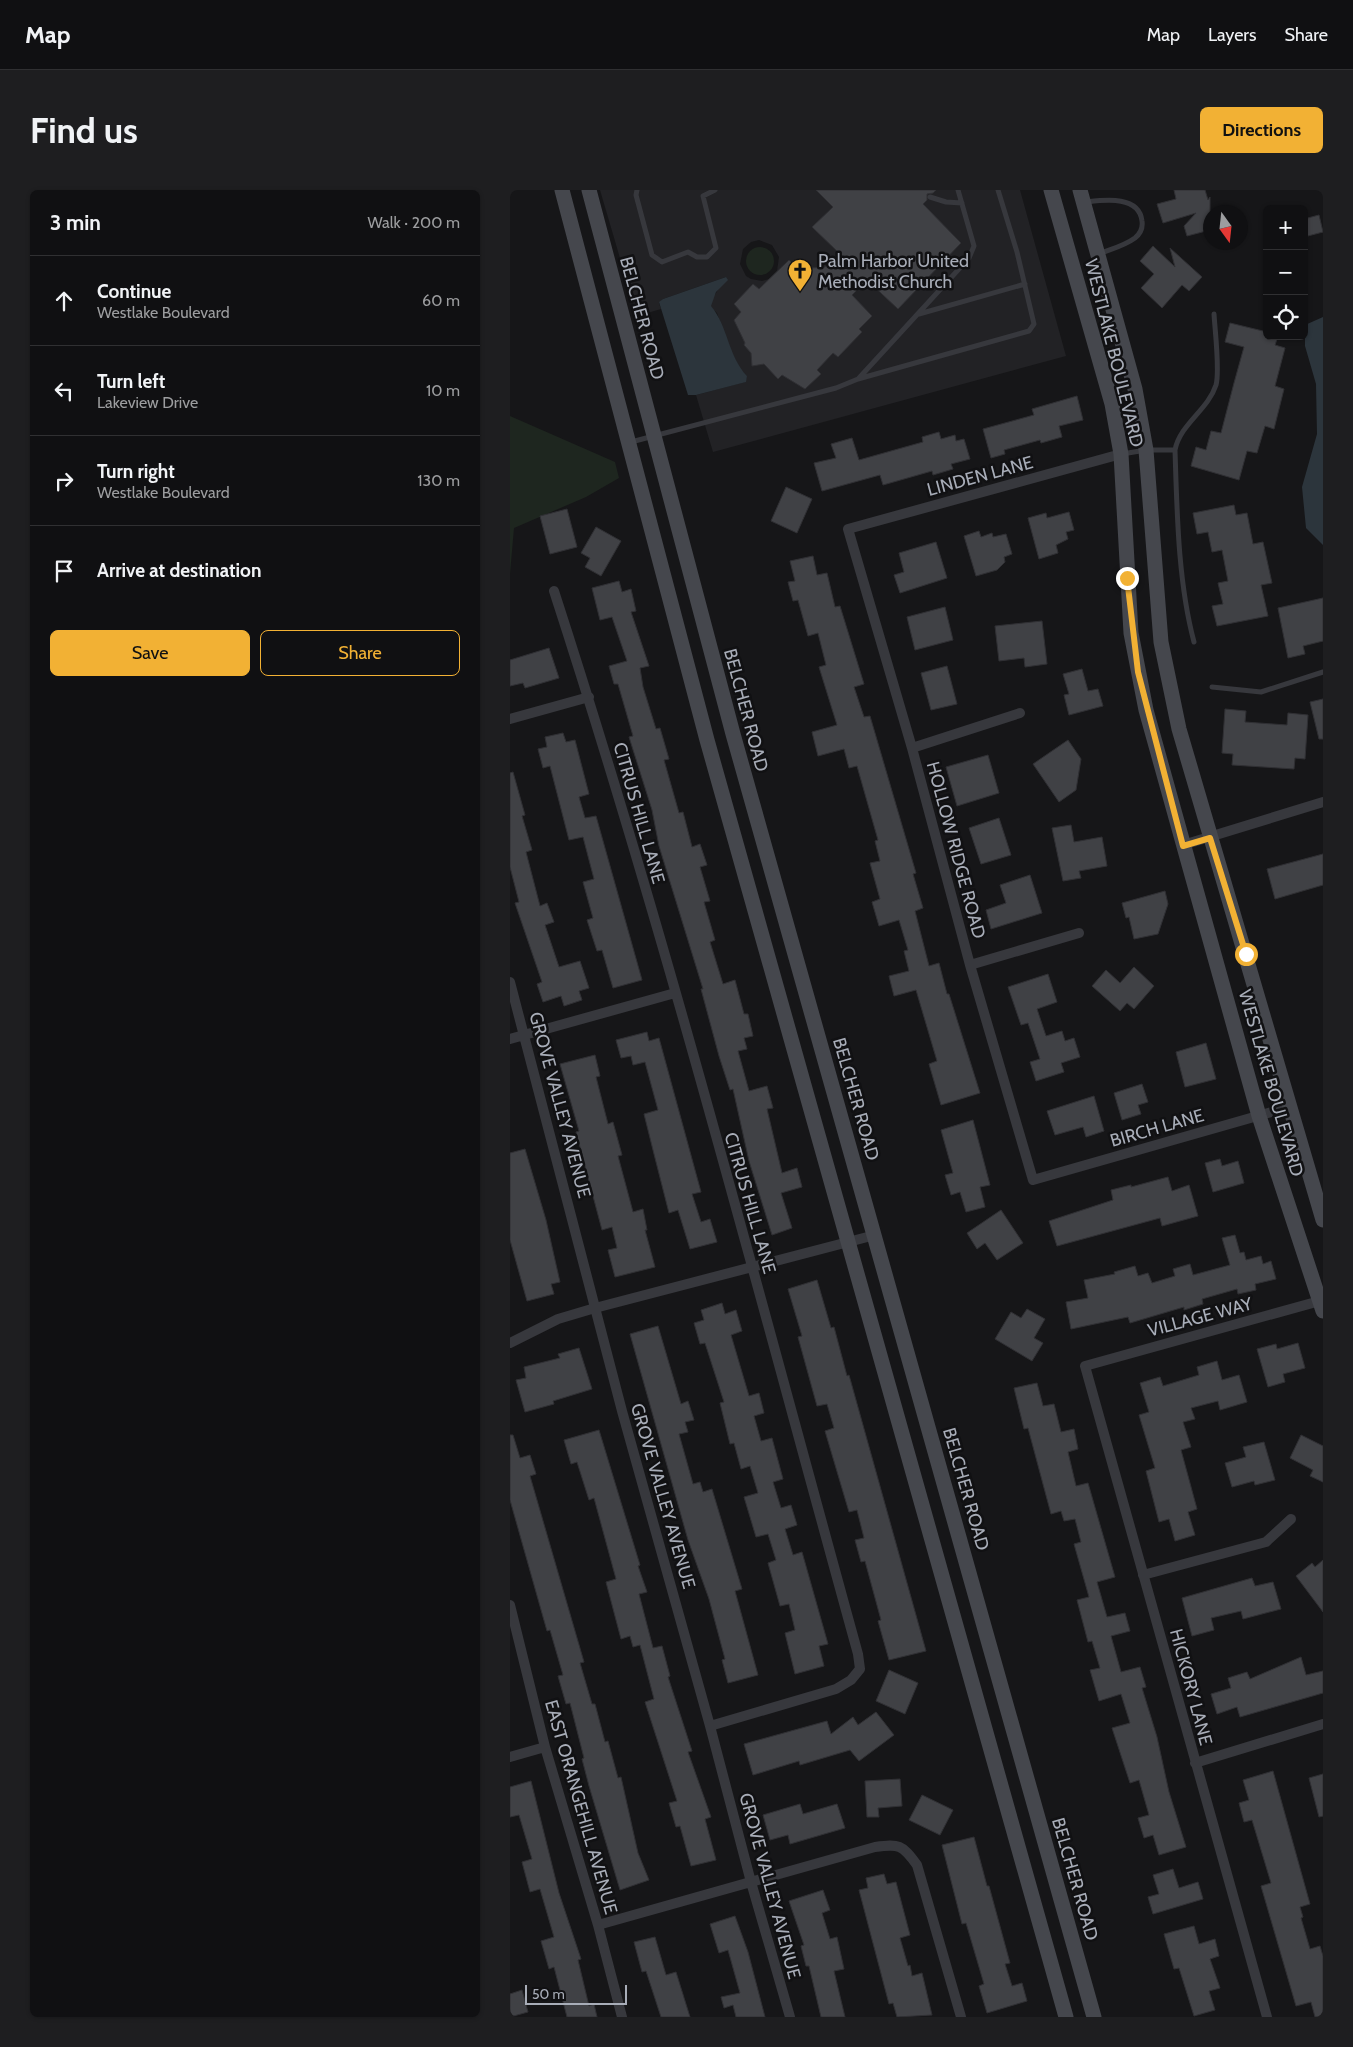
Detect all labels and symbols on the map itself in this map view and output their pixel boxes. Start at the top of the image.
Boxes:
north arrow [1203,205,1248,250]
place label: Palm Harbor United Methodist Church [818,250,969,293]
street label: BELCHER ROAD [615,254,669,382]
street label: WESTLAKE BOULEVARD [1080,257,1148,449]
church icon: Palm Harbor United Methodist Church [787,258,813,292]
street label: LINDEN LANE [925,451,1035,501]
route end [1116,567,1139,590]
street label: BELCHER ROAD [719,646,773,774]
street label: CITRUS HILL LANE [608,740,670,886]
street label: HOLLOW RIDGE ROAD [922,759,990,941]
route start [1235,943,1258,966]
street label: WESTLAKE BOULEVARD [1234,987,1308,1179]
street label: GROVE VALLEY AVENUE [525,1009,595,1201]
street label: BELCHER ROAD [828,1035,884,1163]
street label: BIRCH LANE [1107,1104,1207,1152]
street label: CITRUS HILL LANE [719,1130,781,1276]
street label: VILLAGE WAY [1145,1292,1255,1341]
street label: GROVE VALLEY AVENUE [626,1401,700,1591]
street label: BELCHER ROAD [938,1425,994,1553]
street label: HICKORY LANE [1165,1626,1217,1748]
street label: EAST ORANGEHILL AVENUE [540,1697,622,1917]
street label: GROVE VALLEY AVENUE [735,1790,805,1982]
street label: BELCHER ROAD [1047,1815,1103,1943]
scale bar [525,1982,628,2005]

